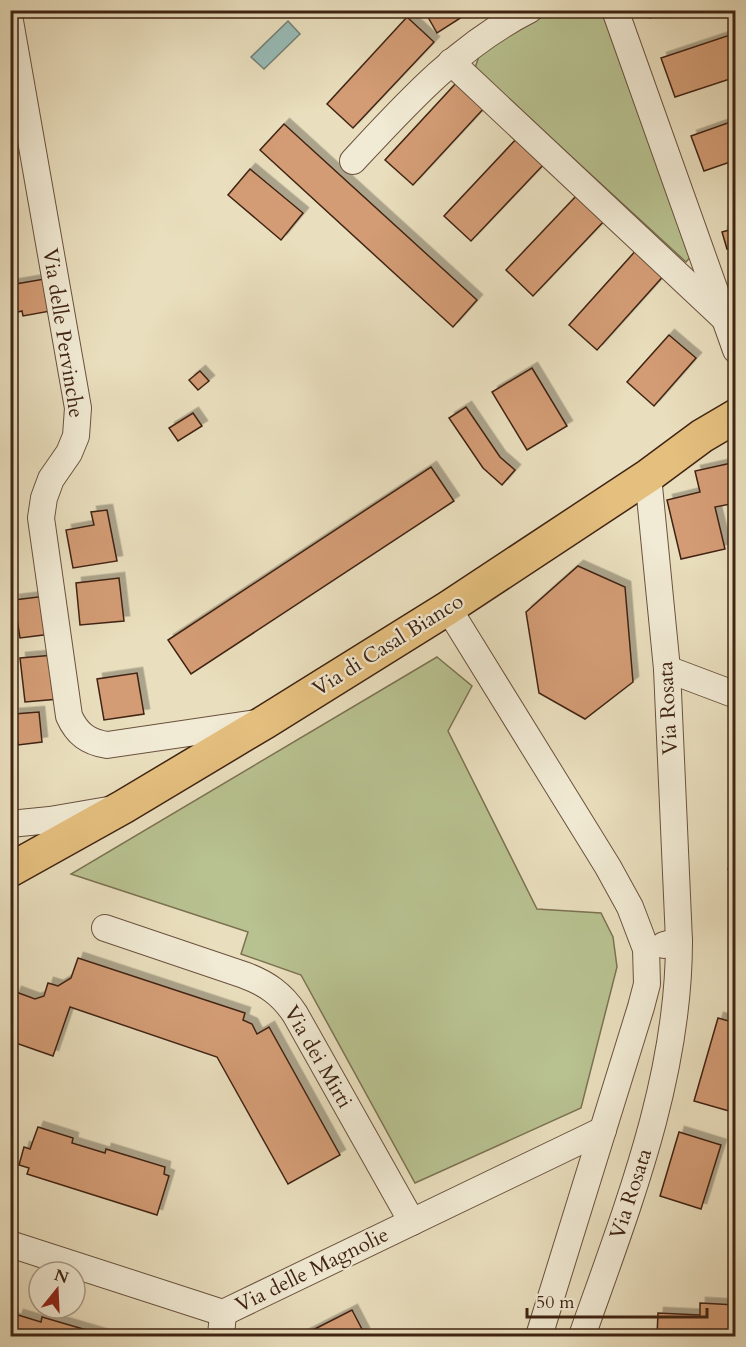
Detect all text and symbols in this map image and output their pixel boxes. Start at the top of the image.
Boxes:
street label: Via delle Pervinche [35,246,91,420]
street label: Via di Casal Bianco [307,587,469,703]
street label: Via Rosata [651,660,685,756]
street label: Via dei Mirti [277,1000,359,1114]
street label: Via Rosata [603,1145,659,1243]
street label: Via delle Magnolie [230,1220,394,1320]
north arrow [27,1260,87,1320]
text: N [51,1264,71,1289]
scale bar [527,1281,707,1319]
text: 50 m [536,1290,575,1315]

